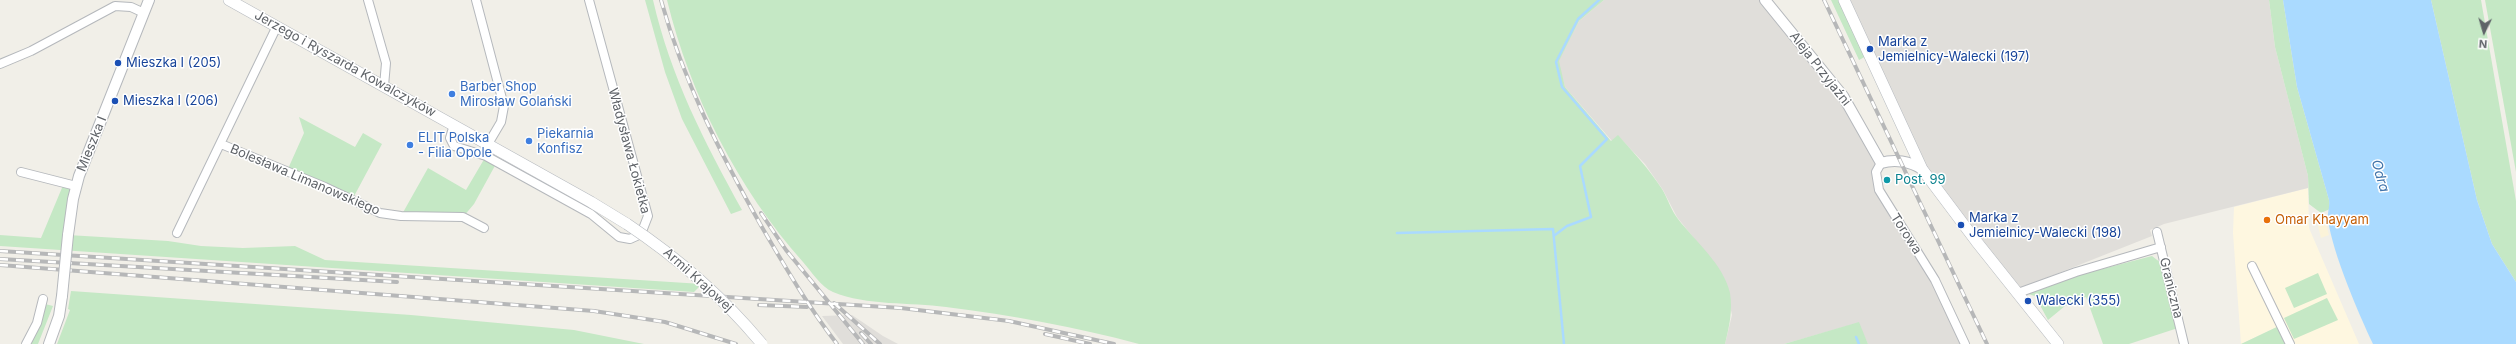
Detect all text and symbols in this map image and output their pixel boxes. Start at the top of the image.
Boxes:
street label: Jerzego i Ryszarda Kowalczyków [252,7,438,121]
north arrow [2464,12,2504,52]
street label: Aleja Przyjaźni [1786,29,1854,109]
place label: Marka z Jemielnicy-Walecki (197) [1878,34,2030,65]
text: N [2478,37,2488,51]
marker: Marka z Jemielnicy-Walecki (197) [1865,44,1875,54]
place label: Mieszka I (205) [126,55,221,71]
marker: Mieszka I (205) [113,58,123,68]
place label: Barber Shop Mirosław Golański [460,79,572,110]
street label: Władysława Łokietka [605,86,653,216]
marker: Barber Shop Mirosław Golański [447,89,457,99]
place label: Mieszka I (206) [123,93,218,109]
marker: Mieszka I (206) [110,96,120,106]
street label: Mieszka I [74,114,110,174]
place label: Piekarnia Konfisz [537,126,594,157]
place label: ELIT Polska - Filia Opole [418,130,492,161]
marker: Piekarnia Konfisz [524,136,534,146]
marker: ELIT Polska - Filia Opole [405,140,415,150]
street label: Bolesława Limanowskiego [228,141,382,219]
water label: Odra [2367,158,2393,194]
place label: Post. 99 [1895,172,1946,188]
marker: Post. 99 [1882,175,1892,185]
place label: Marka z Jemielnicy-Walecki (198) [1969,210,2122,241]
street label: Torowa [1887,211,1925,257]
place label: Omar Khayyam [2275,212,2369,228]
marker: Omar Khayyam [2262,215,2272,225]
marker: Marka z Jemielnicy-Walecki (198) [1956,220,1966,230]
street label: Armii Krajowej [660,245,736,315]
street label: Graniczna [2156,256,2186,320]
place label: Walecki (355) [2036,293,2121,309]
marker: Walecki (355) [2023,296,2033,306]

